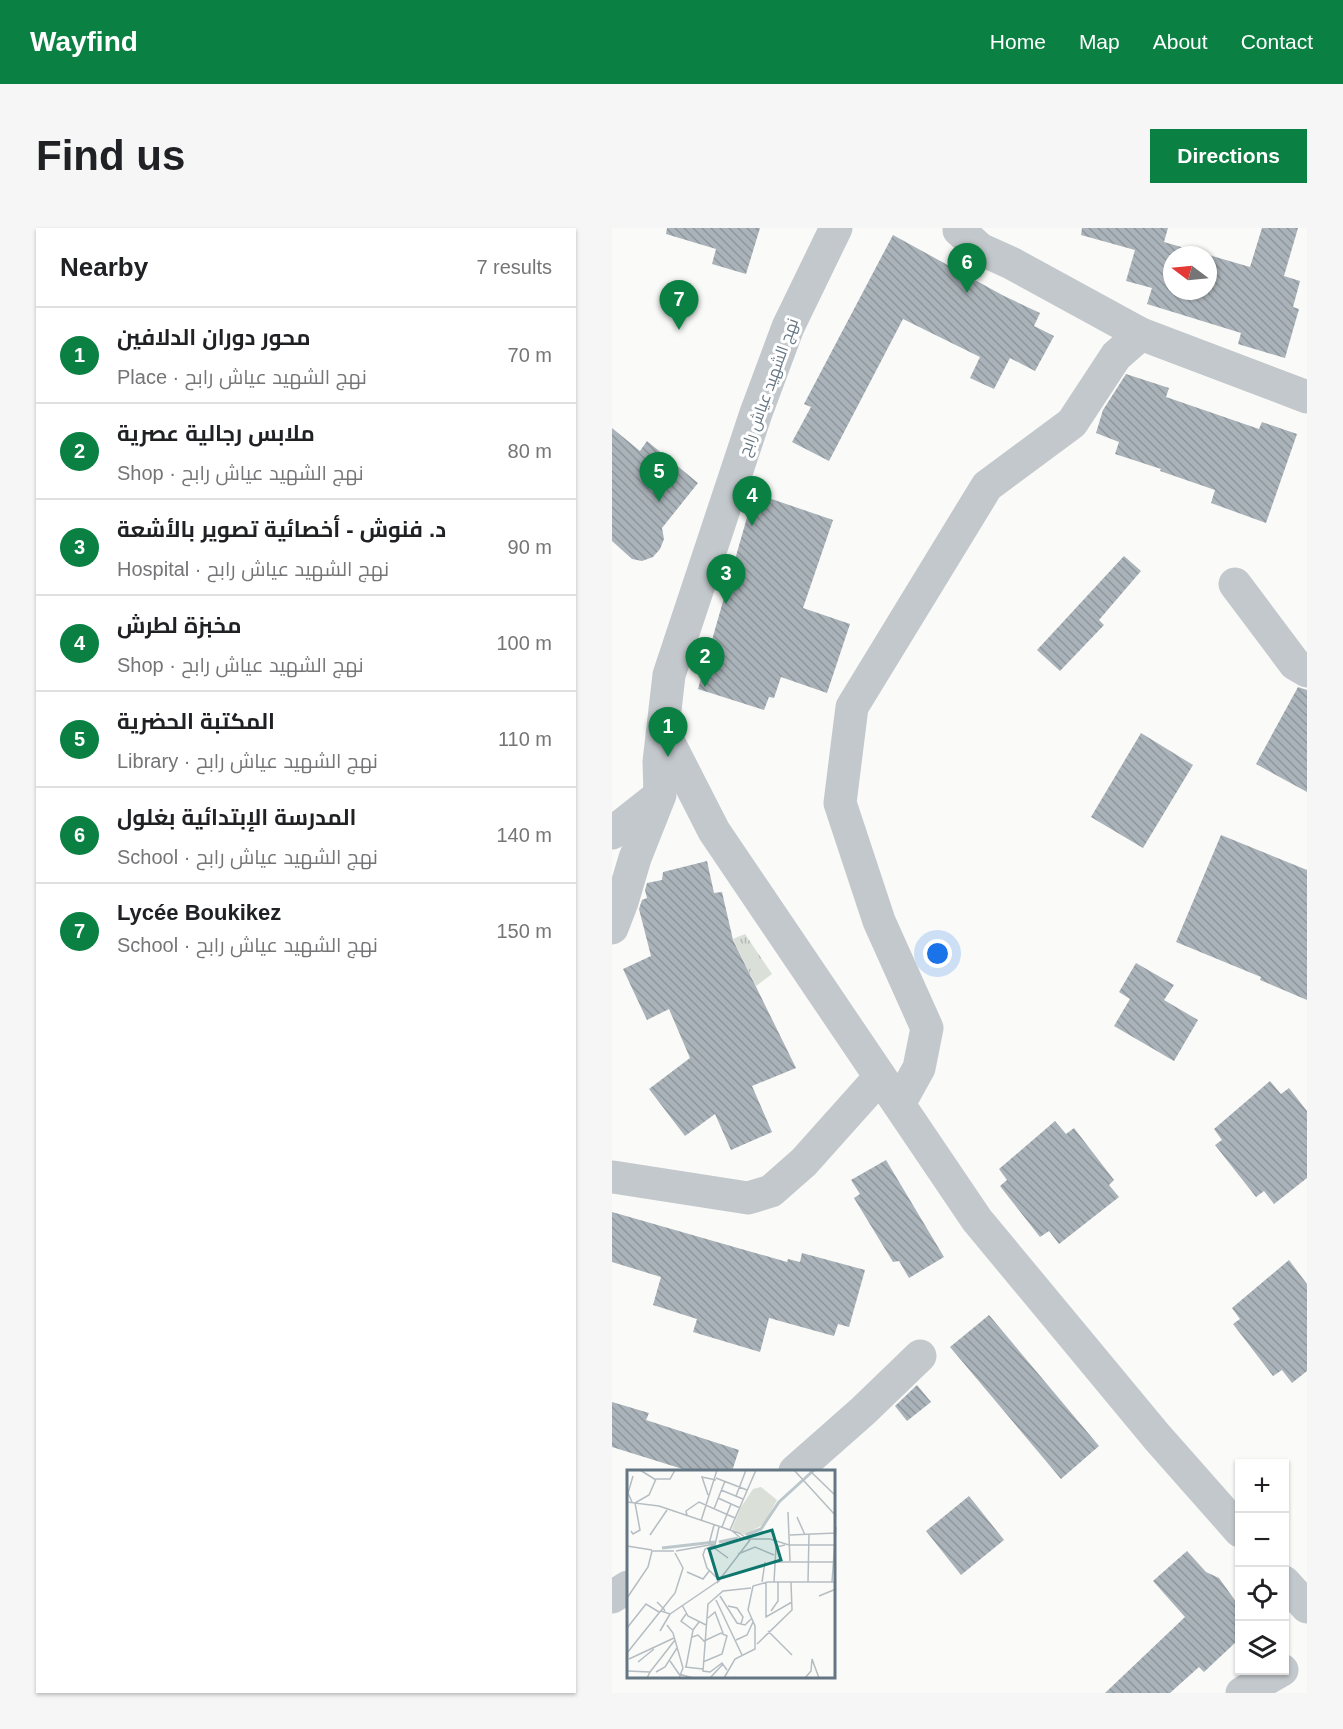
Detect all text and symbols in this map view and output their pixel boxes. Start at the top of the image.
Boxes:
text: Wayfind [30,26,138,57]
text: Home [990,30,1046,53]
text: Map [1079,30,1120,53]
text: About [1153,30,1208,53]
text: Contact [1241,30,1313,53]
button: Directions [1150,129,1307,183]
text: Find us [36,132,185,179]
pin: 6 [948,244,986,293]
north arrow [1163,246,1217,300]
text: Nearby [60,252,148,282]
text: 7 results [476,256,552,278]
pin: 7 [660,280,698,330]
street label: نهج الشهيد عياش رابح [736,316,804,460]
text: محور دوران الدلافين [117,325,311,350]
text: 1 [74,344,85,366]
text: 70 m [508,344,552,366]
text: Place · نهج الشهيد عياش رابح [117,366,367,388]
text: ملابس رجالية عصرية [117,421,315,446]
text: 2 [74,440,85,462]
text: 80 m [508,440,552,462]
pin: 5 [640,452,678,502]
text: Shop · نهج الشهيد عياش رابح [117,462,364,484]
pin: 4 [732,476,772,526]
text: د. فنوش - أخصائية تصوير بالأشعة [117,517,446,542]
text: 3 [74,536,85,558]
text: 90 m [508,536,552,558]
pin: 3 [706,554,746,604]
text: Hospital · نهج الشهيد عياش رابح [117,558,389,580]
text: مخبزة لطرش [117,613,241,638]
text: 4 [74,632,85,654]
text: 100 m [496,632,552,654]
pin: 2 [686,638,724,687]
text: Shop · نهج الشهيد عياش رابح [117,654,364,676]
pin: 1 [648,708,688,757]
text: المكتبة الحضرية [117,709,275,734]
text: 5 [74,728,85,750]
text: 110 m [498,728,552,750]
text: Library · نهج الشهيد عياش رابح [117,750,378,772]
text: المدرسة الإبتدائية بغلول [117,805,356,830]
text: 6 [74,824,85,846]
text: 140 m [496,824,552,846]
text: School · نهج الشهيد عياش رابح [117,846,378,868]
text: Lycée Boukikez [117,900,281,925]
text: 7 [74,920,85,942]
text: 150 m [496,920,552,942]
text: School · نهج الشهيد عياش رابح [117,934,378,956]
your location [923,939,952,968]
map controls [1235,1459,1289,1675]
button: + [1235,1459,1289,1513]
inset map [627,1470,836,1678]
button: − [1235,1513,1289,1567]
button: locate [1235,1567,1289,1621]
button: layers [1235,1621,1289,1675]

